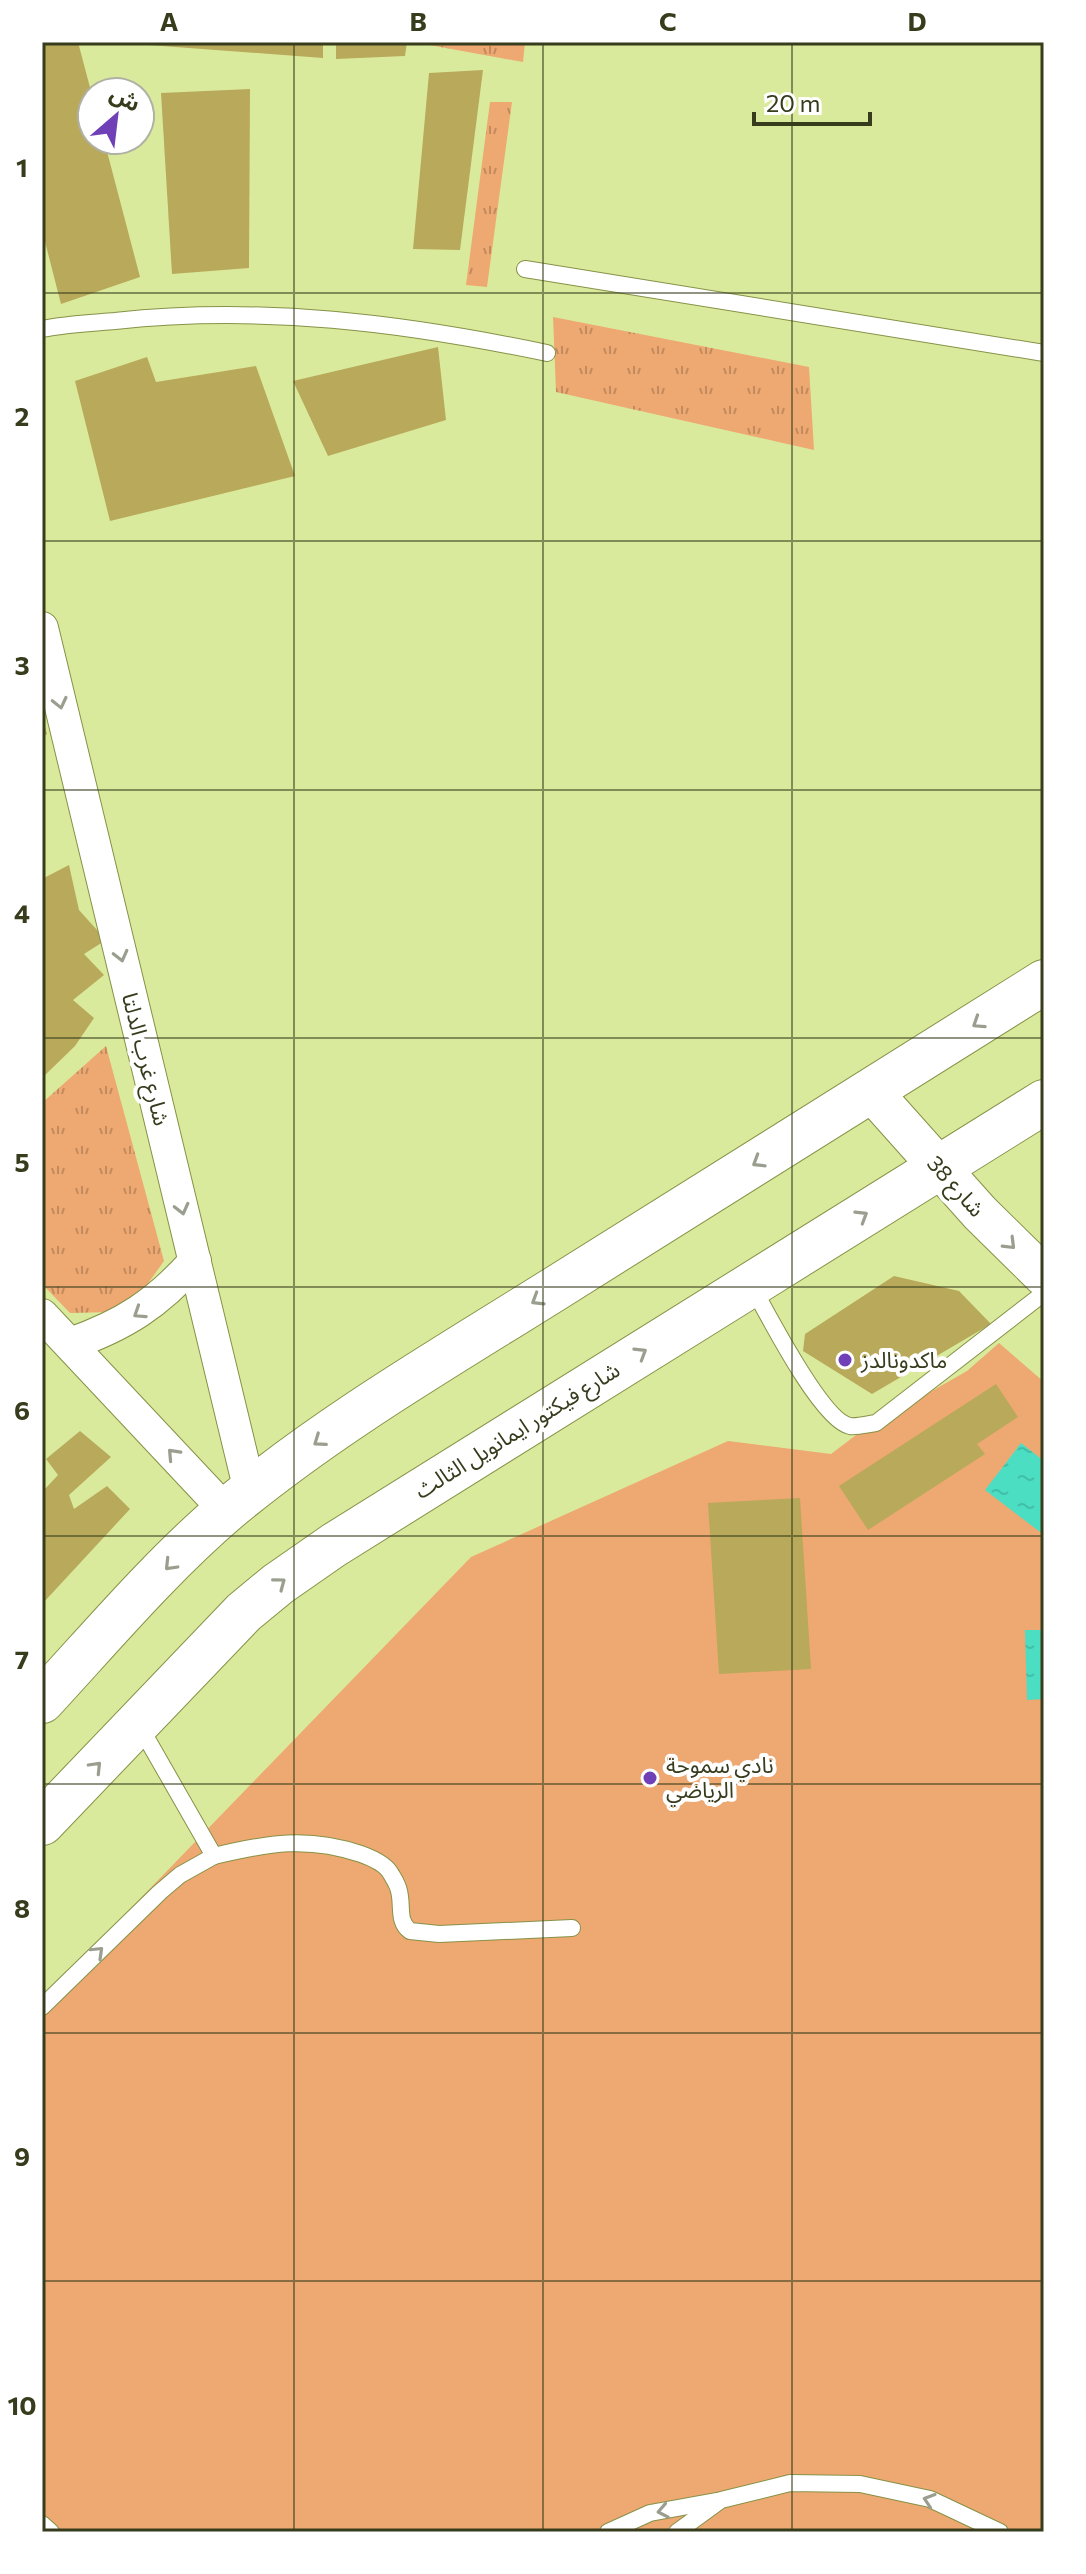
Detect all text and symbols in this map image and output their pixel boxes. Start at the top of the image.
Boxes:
text: A [160,5,179,36]
text: B [409,5,427,36]
text: C [659,5,677,36]
text: D [907,5,927,36]
north arrow [76,76,156,156]
scale bar [754,76,870,126]
text: ش [106,79,145,117]
text: 20 m [766,88,820,117]
text: 1 [16,151,28,182]
text: 2 [15,400,29,431]
text: 3 [14,649,30,680]
one-way arrow [51,696,68,710]
text: 4 [14,897,30,928]
one-way arrow [112,949,129,963]
street label: شارع غرب الدلتا [113,990,176,1129]
one-way arrow [972,1014,987,1029]
text: 5 [14,1146,30,1177]
street label: شارع 38 [919,1150,991,1225]
one-way arrow [752,1153,767,1168]
one-way arrow [173,1201,190,1215]
one-way arrow [853,1210,868,1226]
one-way arrow [1001,1234,1015,1249]
one-way arrow [532,1290,546,1305]
one-way arrow [133,1303,148,1318]
place label: ماكدونالدز [860,1346,947,1374]
one-way arrow [632,1348,647,1363]
marker: ماكدونالدز [836,1351,854,1369]
street label: شارع فيكتور ايمانويل الثالث [409,1355,626,1507]
text: 6 [14,1394,30,1425]
one-way arrow [313,1431,328,1445]
one-way arrow [168,1449,182,1464]
one-way arrow [165,1556,179,1570]
one-way arrow [271,1579,286,1593]
text: 7 [15,1643,29,1674]
place label: نادي سموحة الرياضي [666,1751,774,1807]
one-way arrow [87,1762,102,1776]
marker: نادي سموحة الرياضي [641,1769,659,1787]
text: 8 [14,1892,30,1923]
one-way arrow [89,1947,103,1961]
text: 9 [14,2140,30,2171]
text: 10 [7,2389,37,2420]
one-way arrow [923,2494,937,2510]
one-way arrow [657,2502,671,2519]

